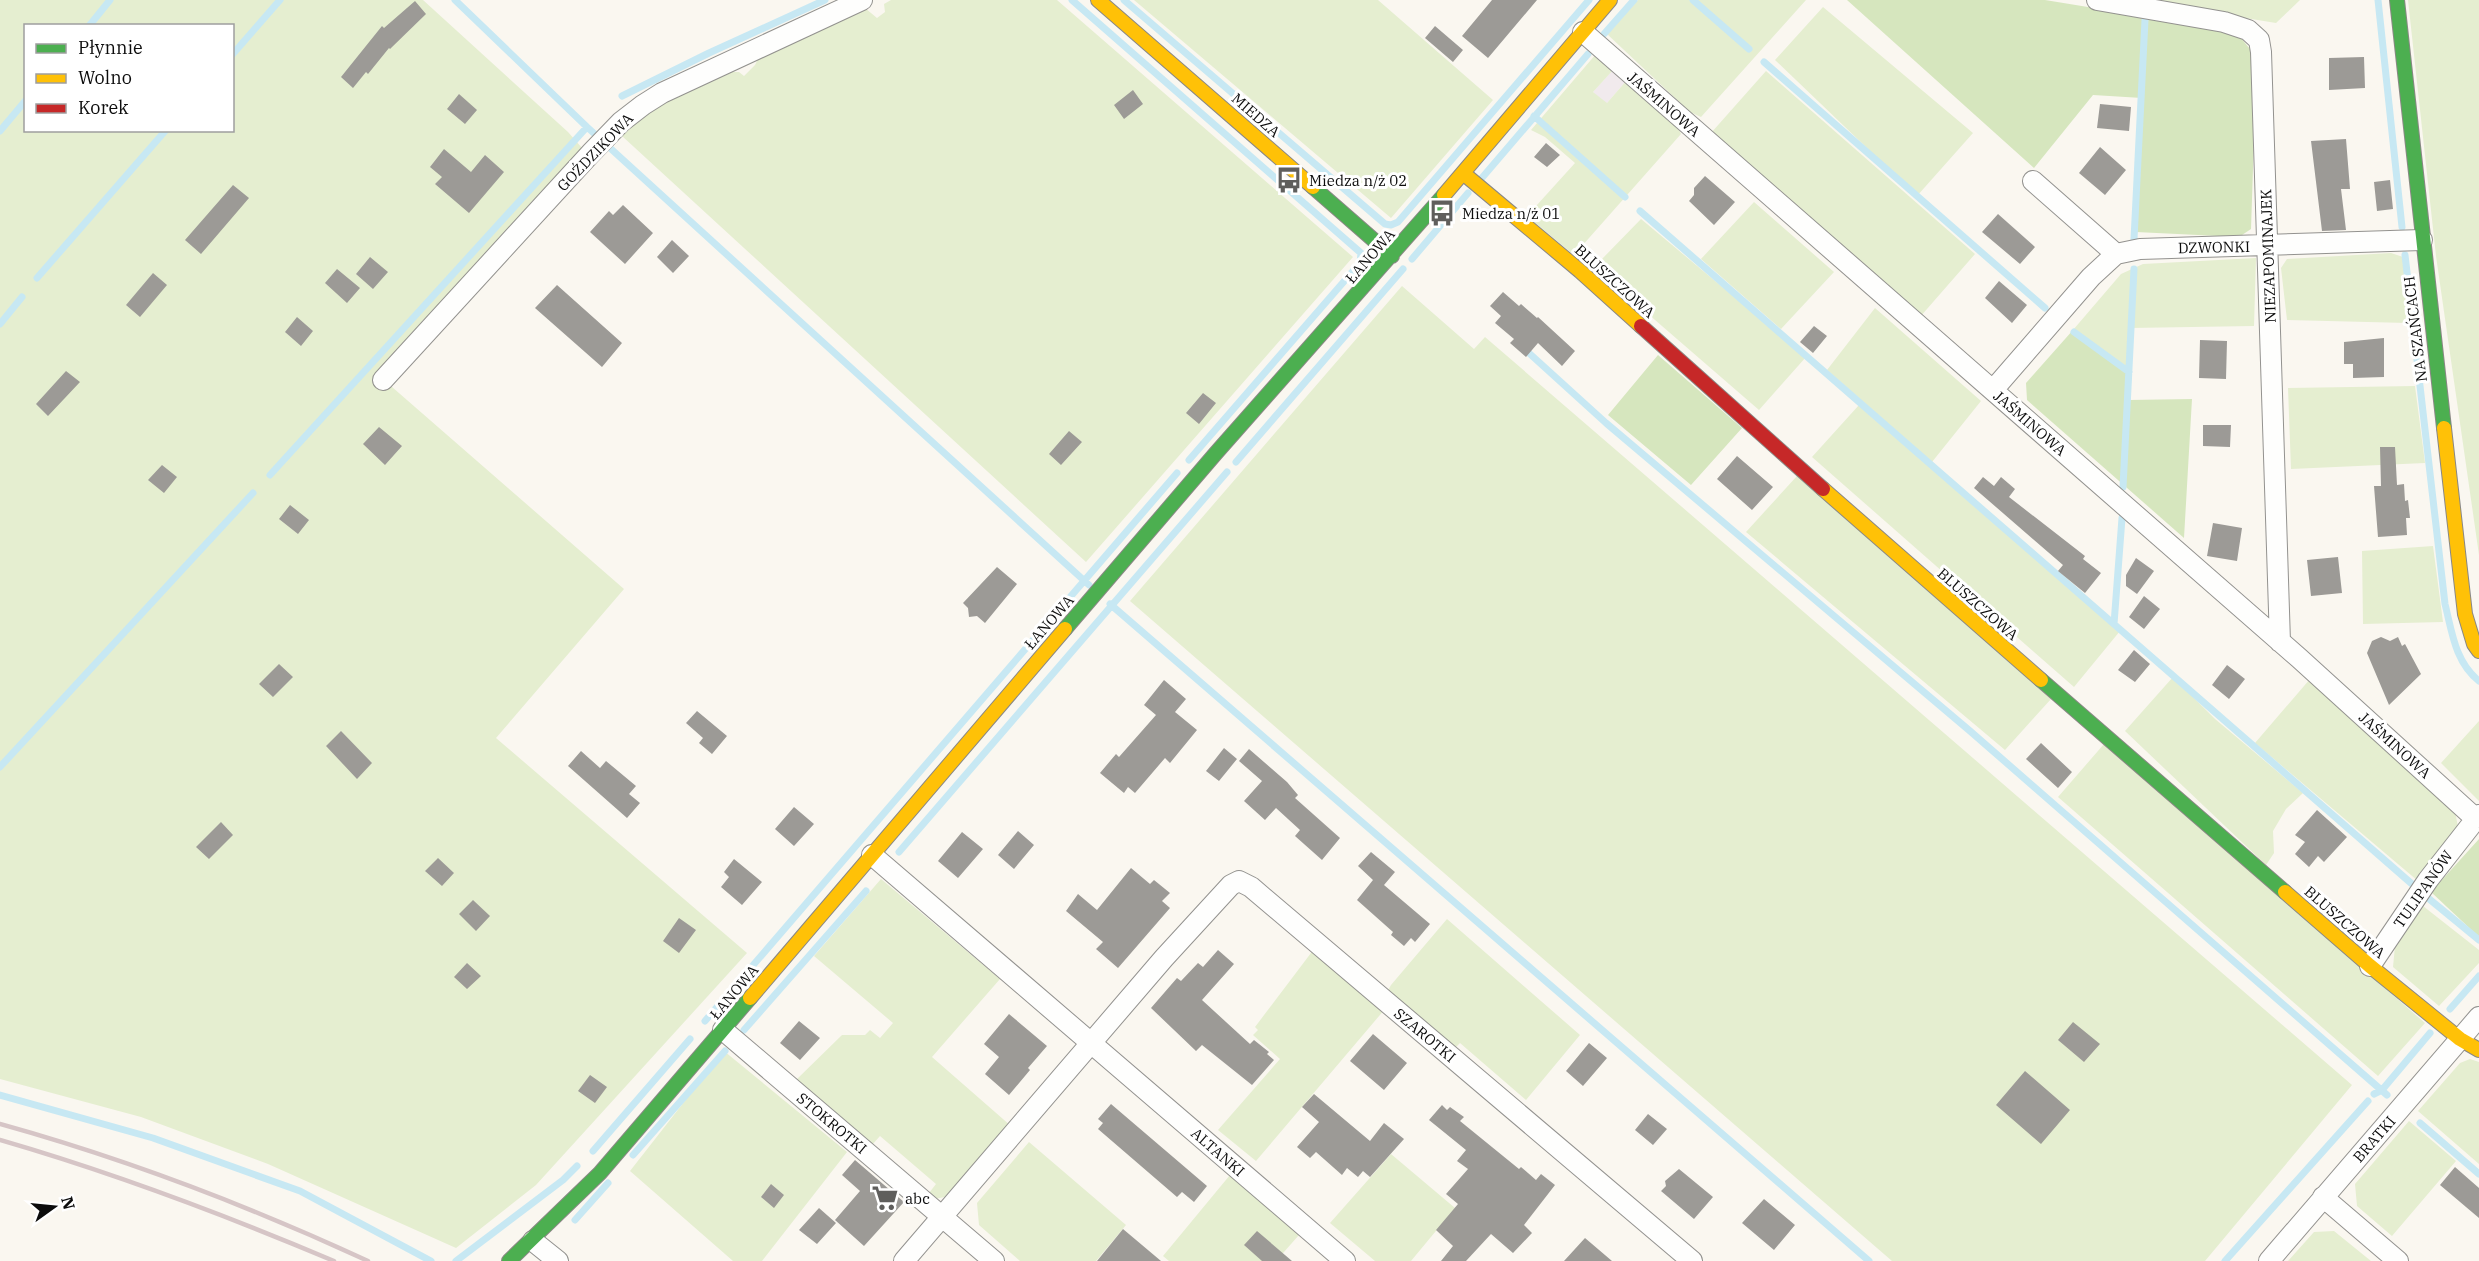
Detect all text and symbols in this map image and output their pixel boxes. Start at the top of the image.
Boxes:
legend [24,24,234,132]
text: Płynnie [78,36,143,59]
text: Wolno [78,66,132,89]
street label: JAŚMINOWA [1624,67,1705,141]
street label: MIEDZA [1228,89,1285,142]
text: Korek [78,96,129,119]
street label: GOŹDZIKOWA [553,108,638,195]
bus stop icon: Miedza n/ż 02 [1274,165,1304,195]
place label: Miedza n/ż 02 [1309,171,1407,190]
street label: NIEZAPOMINAJEK [2256,188,2280,323]
bus stop icon: Miedza n/ż 01 [1427,198,1457,228]
place label: Miedza n/ż 01 [1462,204,1560,223]
street label: ŁANOWA [1341,224,1399,287]
street label: DZWONKI [2178,237,2250,257]
street label: BLUSZCZOWA [1571,240,1660,322]
street label: NA SZAŃCACH [2399,275,2431,383]
street label: JAŚMINOWA [1990,386,2071,460]
street label: BLUSZCZOWA [1934,564,2023,645]
street label: ŁANOWA [1020,590,1078,653]
street label: JAŚMINOWA [2355,708,2435,783]
street label: TULIPANÓW [2389,846,2457,932]
street label: BLUSZCZOWA [2301,882,2390,963]
street label: ŁANOWA [706,960,763,1023]
street label: SZAROTKI [1390,1004,1460,1066]
street label: STOKROTKI [793,1088,871,1158]
street label: BRATKI [2349,1112,2399,1166]
street label: ALTANKI [1187,1124,1249,1180]
north arrow [24,1177,84,1237]
supermarket icon: abc [870,1183,900,1213]
place label: abc [905,1189,930,1208]
text: N [57,1194,80,1212]

